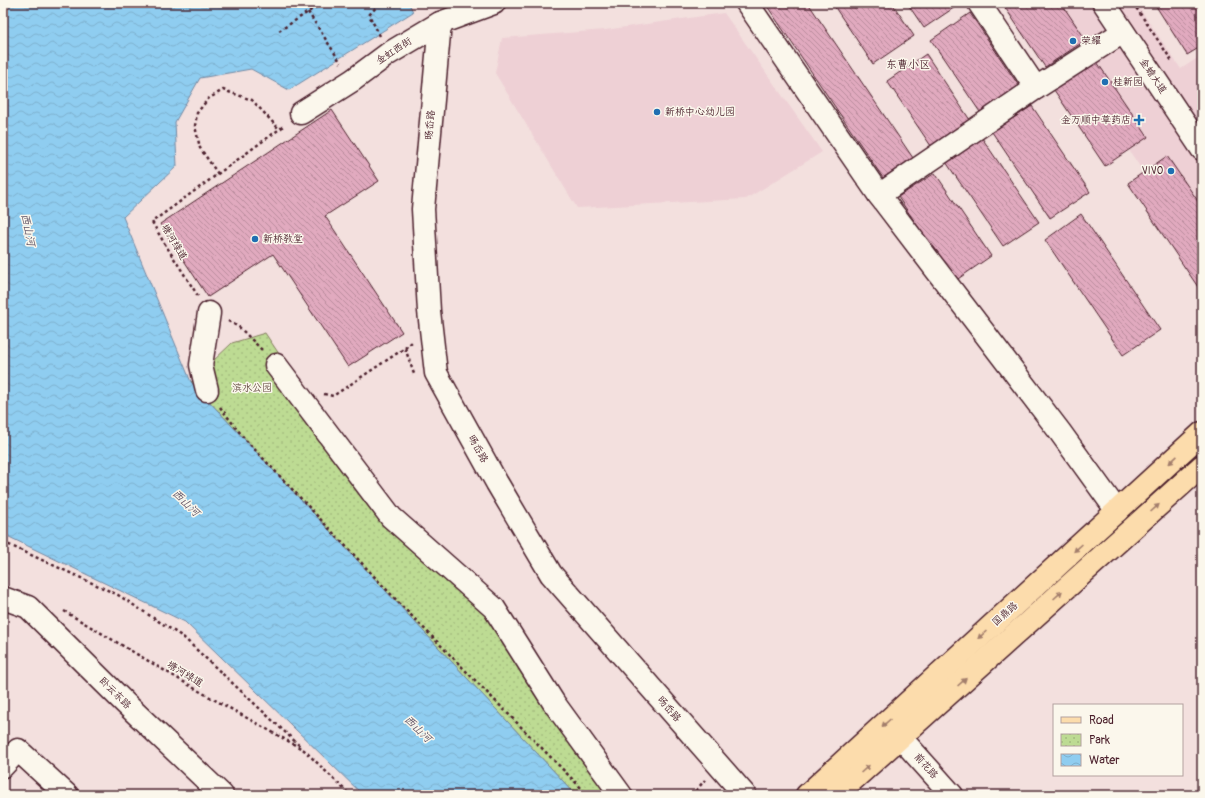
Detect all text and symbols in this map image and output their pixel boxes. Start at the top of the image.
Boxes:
street label: 金虹西街 [374,35,414,67]
place label: 荣耀 [1081,35,1101,47]
marker: 荣耀 [1068,36,1078,46]
street label: 金蟾大道 [1137,56,1169,96]
district label: 东曹小区 [886,58,930,71]
place label: 桂新园 [1113,76,1143,88]
marker: 桂新园 [1100,77,1110,87]
place label: 新桥中心幼儿园 [665,106,735,118]
marker: 新桥中心幼儿园 [652,107,662,117]
street label: 旸岙路 [423,110,437,140]
place label: 金万顺中草药店 [1061,114,1131,126]
marker: 金万顺中草药店 [1134,115,1144,125]
place label: VIVO [1142,165,1163,177]
marker: VIVO [1166,166,1176,176]
water label: 西山河 [18,213,38,249]
street label: 塘河绿道 [159,222,189,262]
place label: 新桥教堂 [263,233,303,245]
marker: 新桥教堂 [250,234,260,244]
park label: 滨水公园 [232,382,272,394]
street label: 旸岙路 [465,433,491,465]
one-way arrow [1168,455,1178,464]
water label: 西山河 [170,487,204,521]
one-way arrow [1150,503,1160,513]
one-way arrow [1072,543,1083,552]
one-way arrow [1054,591,1063,600]
street label: 国鼎路 [990,600,1020,628]
one-way arrow [976,631,987,640]
street label: 塘河绿道 [165,659,205,689]
street label: 卧云东路 [97,675,133,711]
one-way arrow [957,677,967,686]
street label: 旸岙路 [655,694,683,724]
legend [1053,704,1183,776]
water label: 西山河 [402,713,436,747]
text: Road [1089,713,1114,728]
one-way arrow [881,718,891,728]
text: Park [1089,733,1110,748]
street label: 前花路 [912,751,940,781]
text: Water [1089,753,1120,768]
one-way arrow [860,764,870,773]

